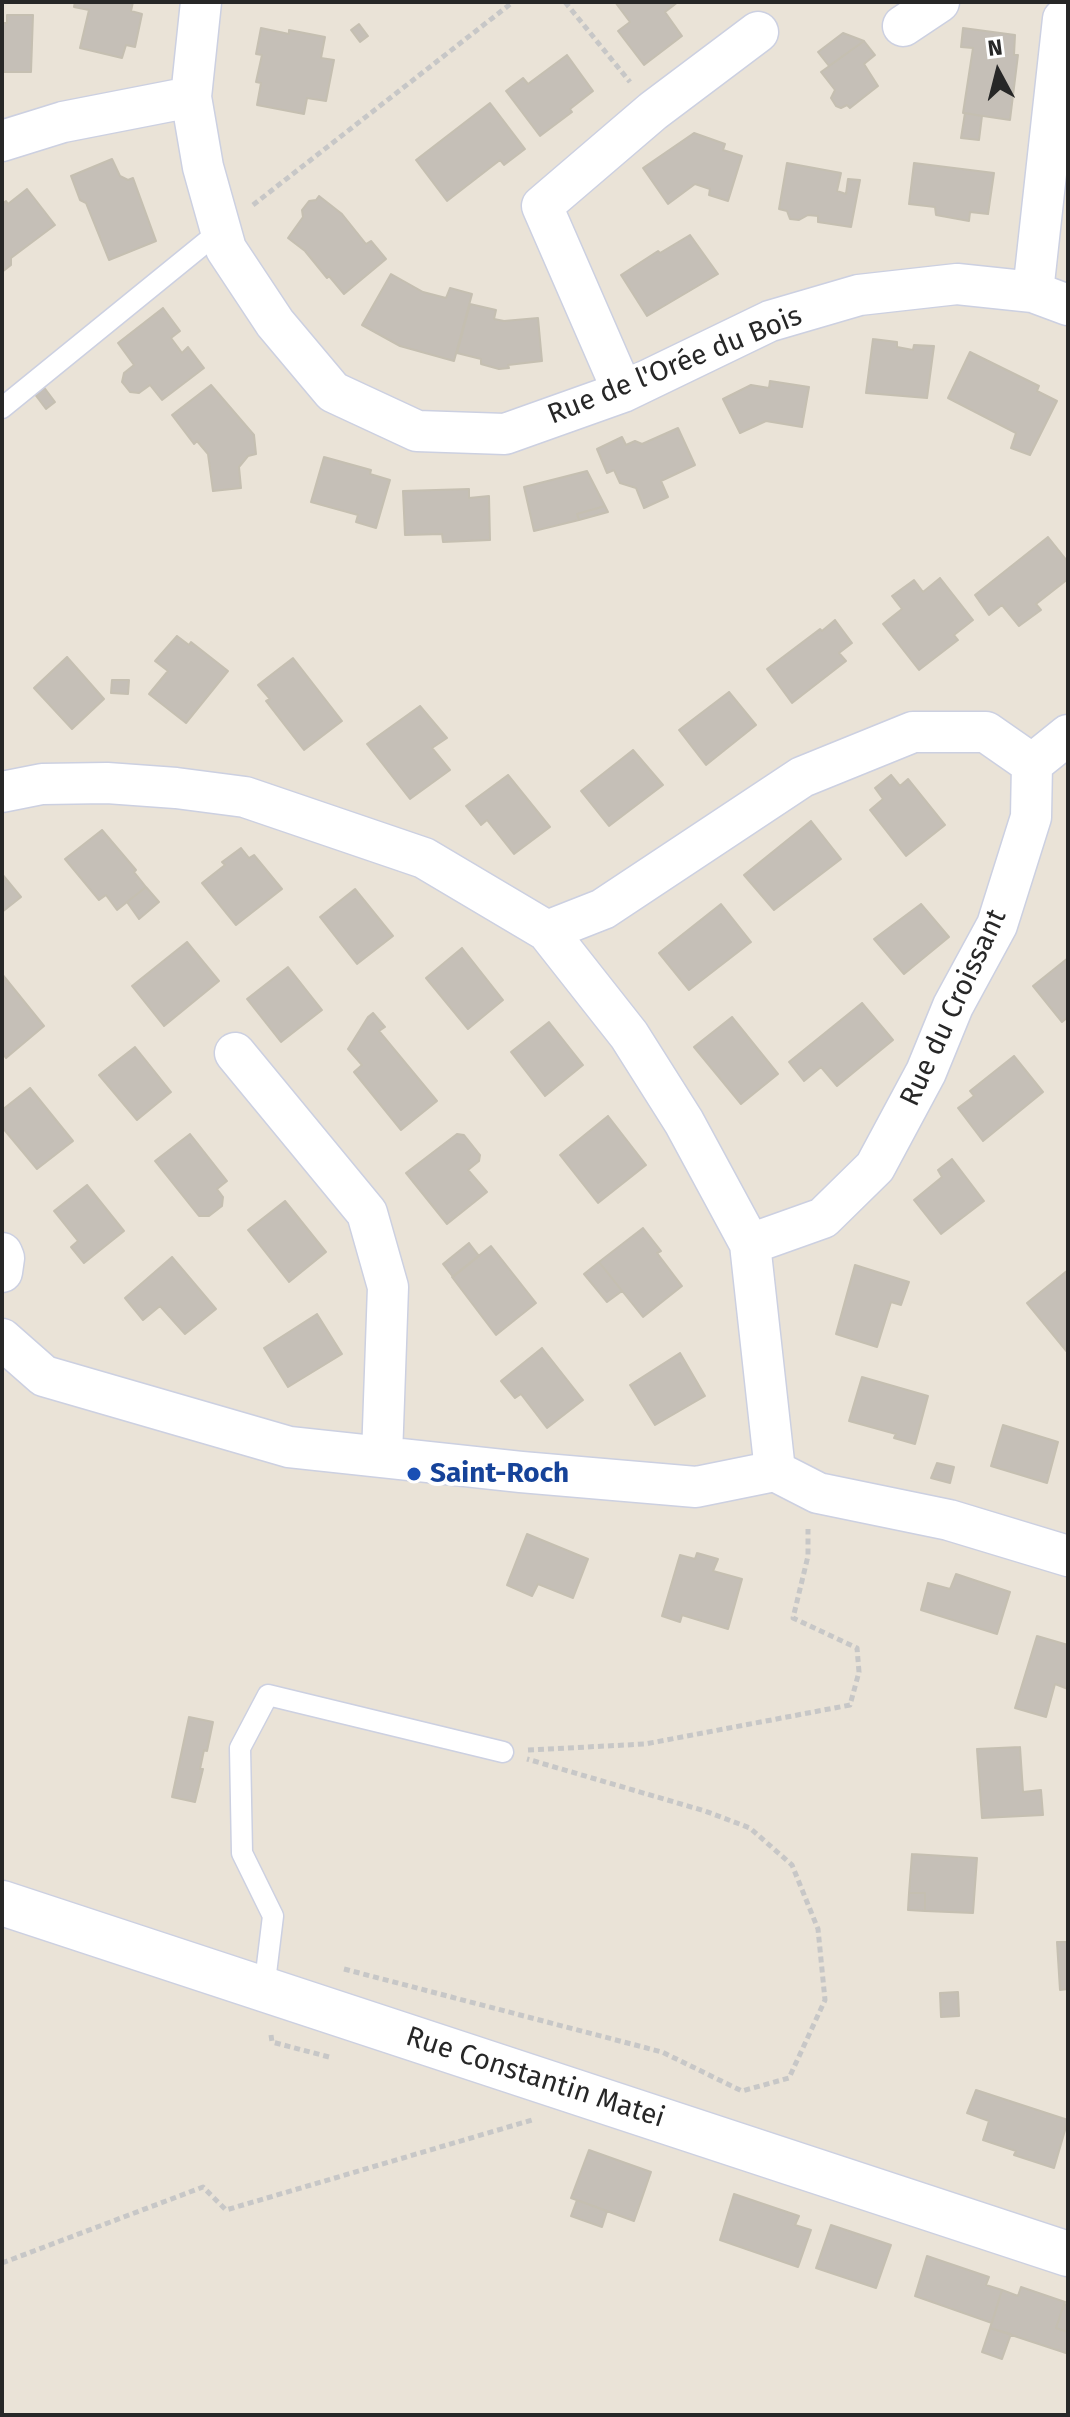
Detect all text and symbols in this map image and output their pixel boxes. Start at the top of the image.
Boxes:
north arrow [958,32,1038,112]
text: N [986,33,1004,62]
street label: Rue de l'Orée du Bois [543,300,807,432]
street label: Rue du Croissant [894,904,1014,1112]
place label: Saint-Roch [430,1457,569,1491]
marker: Saint-Roch [405,1465,423,1483]
street label: Rue Constantin Matei [401,2020,669,2136]

